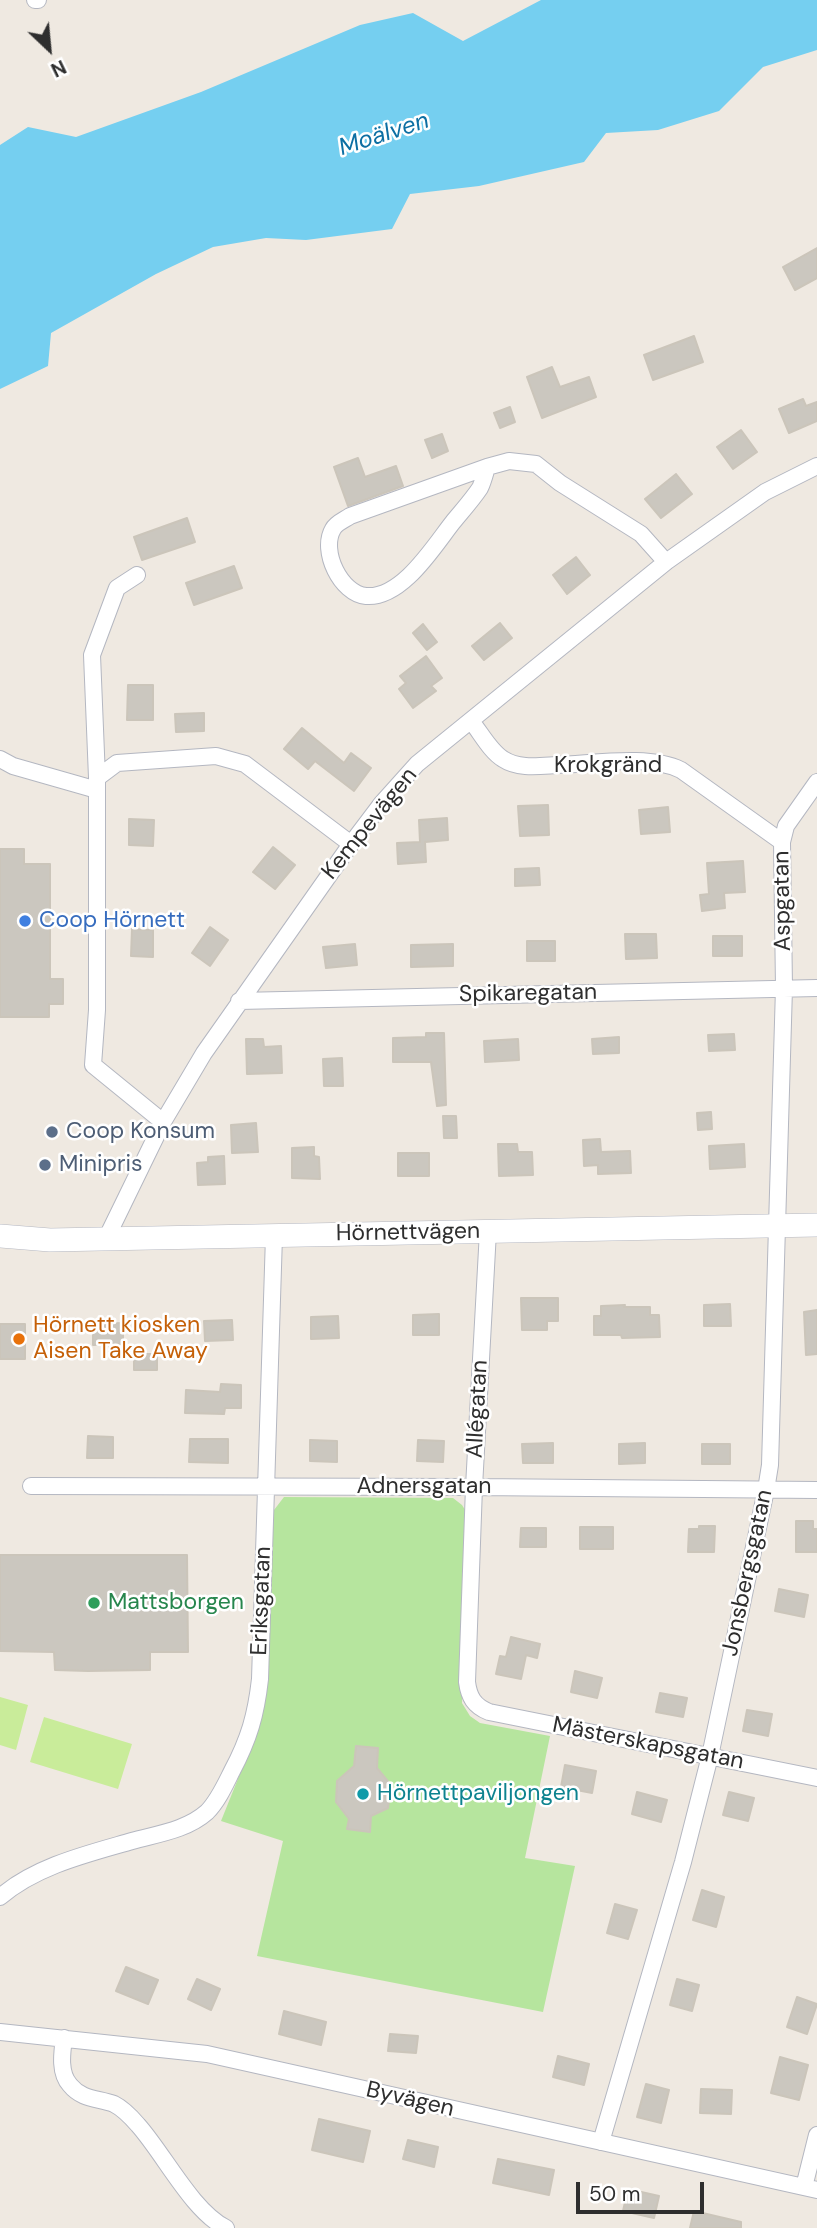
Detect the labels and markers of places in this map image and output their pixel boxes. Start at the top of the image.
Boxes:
place label: Coop Hörnett [39,907,185,935]
marker: Coop Hörnett [17,913,33,929]
place label: Coop Konsum [66,1118,215,1146]
marker: Coop Konsum [44,1124,60,1140]
place label: Minipris [59,1151,143,1179]
marker: Minipris [37,1157,53,1173]
place label: Hörnett kiosken Aisen Take Away [33,1312,208,1366]
marker: Hörnett kiosken Aisen Take Away [11,1331,27,1347]
place label: Mattsborgen [108,1589,244,1617]
marker: Mattsborgen [86,1595,102,1611]
place label: Hörnettpaviljongen [377,1780,579,1808]
marker: Hörnettpaviljongen [355,1786,371,1802]

